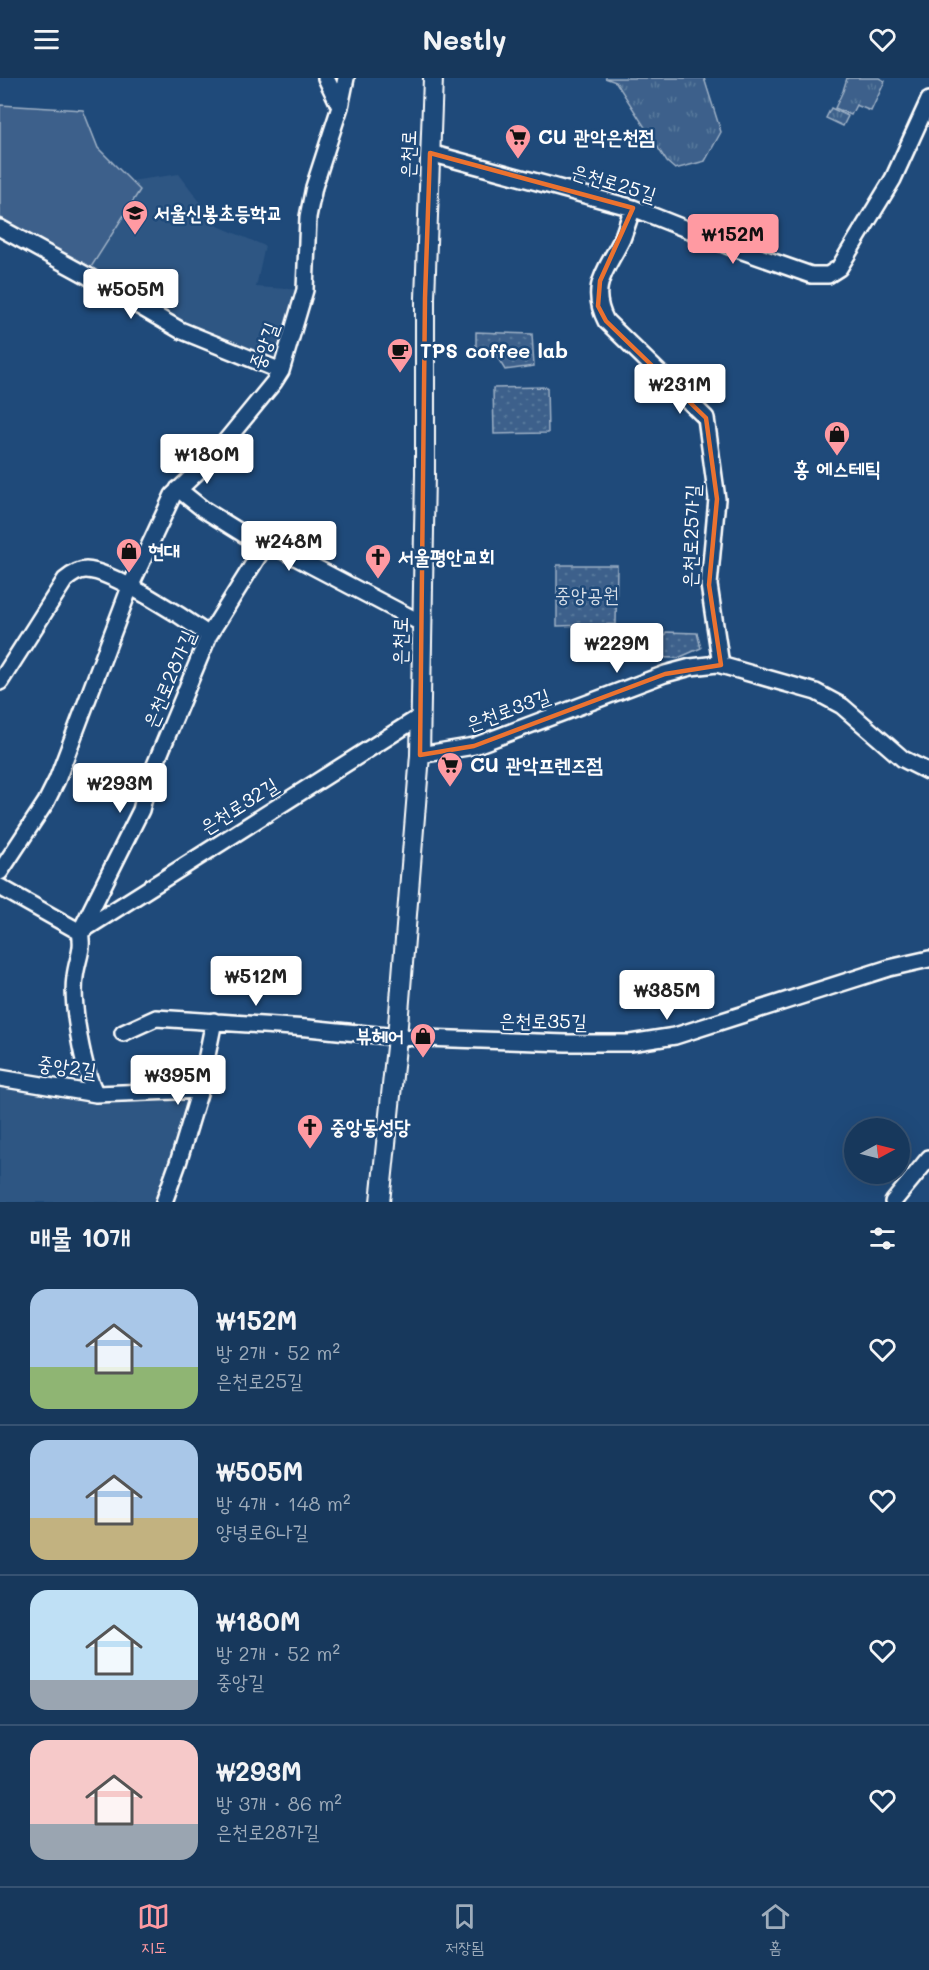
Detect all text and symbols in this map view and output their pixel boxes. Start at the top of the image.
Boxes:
text: Nestly [422,22,507,57]
icon: menu [30,23,63,56]
icon: heart [866,23,899,56]
supermarket icon: CU 관악은천점 [503,122,533,160]
place label: CU 관악은천점 [538,123,655,149]
street label: 은천로 [393,129,421,179]
street label: 은천로25길 [569,157,660,207]
school or university icon: 서울신봉초등학교 [120,198,150,236]
place label: 서울신봉초등학교 [154,199,283,225]
pin: ₩152M [691,214,775,265]
text: ₩152M [702,220,764,246]
pin: ₩505M [89,269,173,320]
text: ₩505M [97,275,165,301]
street label: 중앙길 [243,319,284,373]
cafe icon: TPS coffee lab [385,336,415,374]
place label: TPS coffee lab [420,337,568,363]
pin: ₩231M [638,364,722,415]
text: ₩231M [648,370,712,396]
shop icon: 홍 에스테틱 [822,419,852,457]
pin: ₩180M [165,434,249,485]
text: ₩180M [174,440,240,466]
place label: 홍 에스테틱 [793,455,881,481]
street label: 은천로25가길 [675,484,705,588]
pin: ₩248M [247,521,331,572]
text: ₩248M [255,527,323,553]
shop icon: 현대 [114,536,144,574]
place label: 현대 [148,537,180,563]
church icon: 서울평안교회 [363,542,393,580]
place label: 서울평안교회 [398,543,495,569]
park label: 중앙공원 [555,581,619,607]
street label: 은천로 [386,617,412,665]
pin: ₩229M [575,623,659,674]
street label: 은천로28가길 [136,626,200,731]
text: ₩229M [584,629,650,655]
street label: 은천로33길 [462,682,553,736]
supermarket icon: CU 관악프렌즈점 [435,750,465,788]
place label: CU 관악프렌즈점 [470,751,603,777]
pin: ₩293M [78,763,162,814]
text: ₩293M [87,769,153,795]
street label: 은천로32길 [195,771,282,839]
pin: ₩512M [214,956,298,1007]
text: ₩512M [225,962,287,988]
pin: ₩385M [625,970,709,1021]
text: ₩385M [633,976,701,1002]
street label: 은천로35길 [499,1006,587,1034]
shop icon: 뷰헤어 [408,1021,438,1059]
place label: 뷰헤어 [356,1022,404,1048]
street label: 중앙2길 [36,1049,98,1083]
pin: ₩395M [136,1055,220,1106]
text: ₩395M [145,1061,211,1087]
church icon: 중앙동성당 [295,1112,325,1150]
place label: 중앙동성당 [330,1113,410,1139]
north arrow [844,1118,910,1184]
map controls [844,1118,910,1184]
text: 매물 10개 [30,1220,130,1254]
icon: filters [866,1222,899,1255]
text: ₩152M [216,1303,298,1337]
icon: home [78,1313,150,1385]
icon: heart [866,1333,899,1366]
text: 방 2개 · 52 m² [216,1339,340,1365]
text: 은천로25길 [216,1367,303,1393]
text: ₩505M [216,1454,303,1488]
icon: home [78,1464,150,1536]
icon: heart [866,1484,899,1517]
text: 방 4개 · 148 m² [216,1490,351,1516]
text: 양녕로6나길 [216,1518,309,1544]
text: ₩180M [216,1604,301,1638]
icon: home [78,1614,150,1686]
icon: heart [866,1634,899,1667]
text: 방 2개 · 52 m² [216,1640,340,1666]
text: 중앙길 [216,1668,264,1694]
text: ₩293M [216,1754,302,1788]
icon: home [78,1764,150,1836]
icon: heart [866,1784,899,1817]
text: 방 3개 · 86 m² [216,1790,342,1816]
text: 은천로28가길 [216,1818,320,1844]
tab: 지도 [137,1900,170,1958]
tab: 저장됨 [445,1900,484,1958]
tab: 홈 [759,1900,792,1958]

